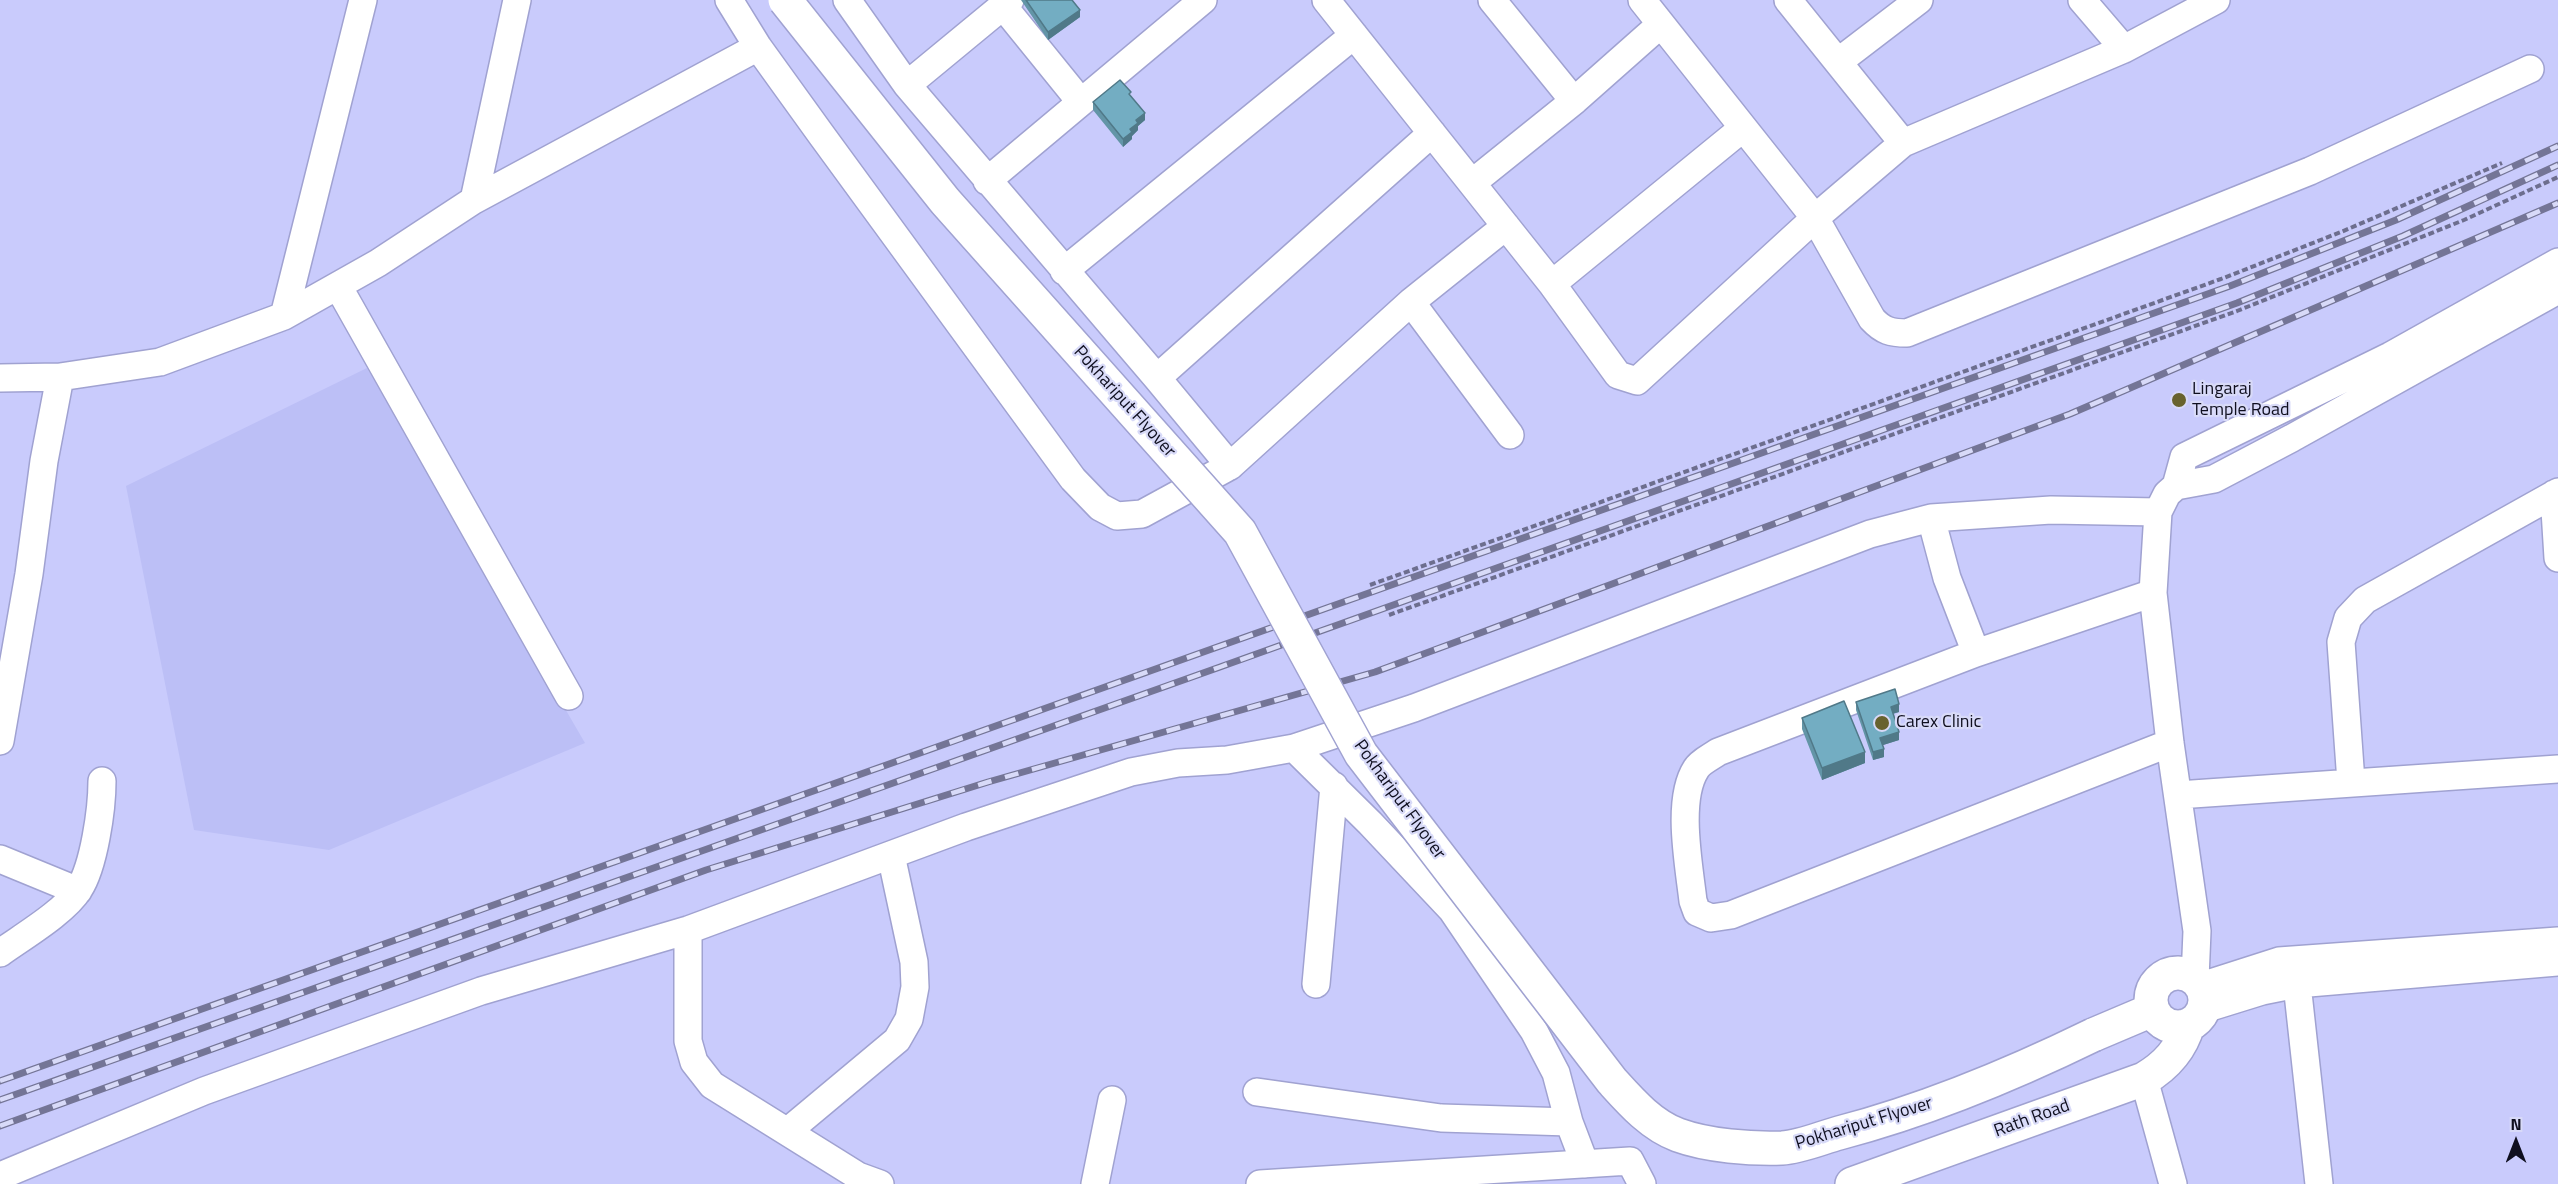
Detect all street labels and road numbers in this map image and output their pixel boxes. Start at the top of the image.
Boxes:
street label: Pokhariput Flyover [1068,342,1180,462]
street label: Pokhariput Flyover [1348,736,1450,864]
street label: Pokhariput Flyover [1793,1093,1935,1155]
street label: Rath Road [1991,1095,2073,1143]

